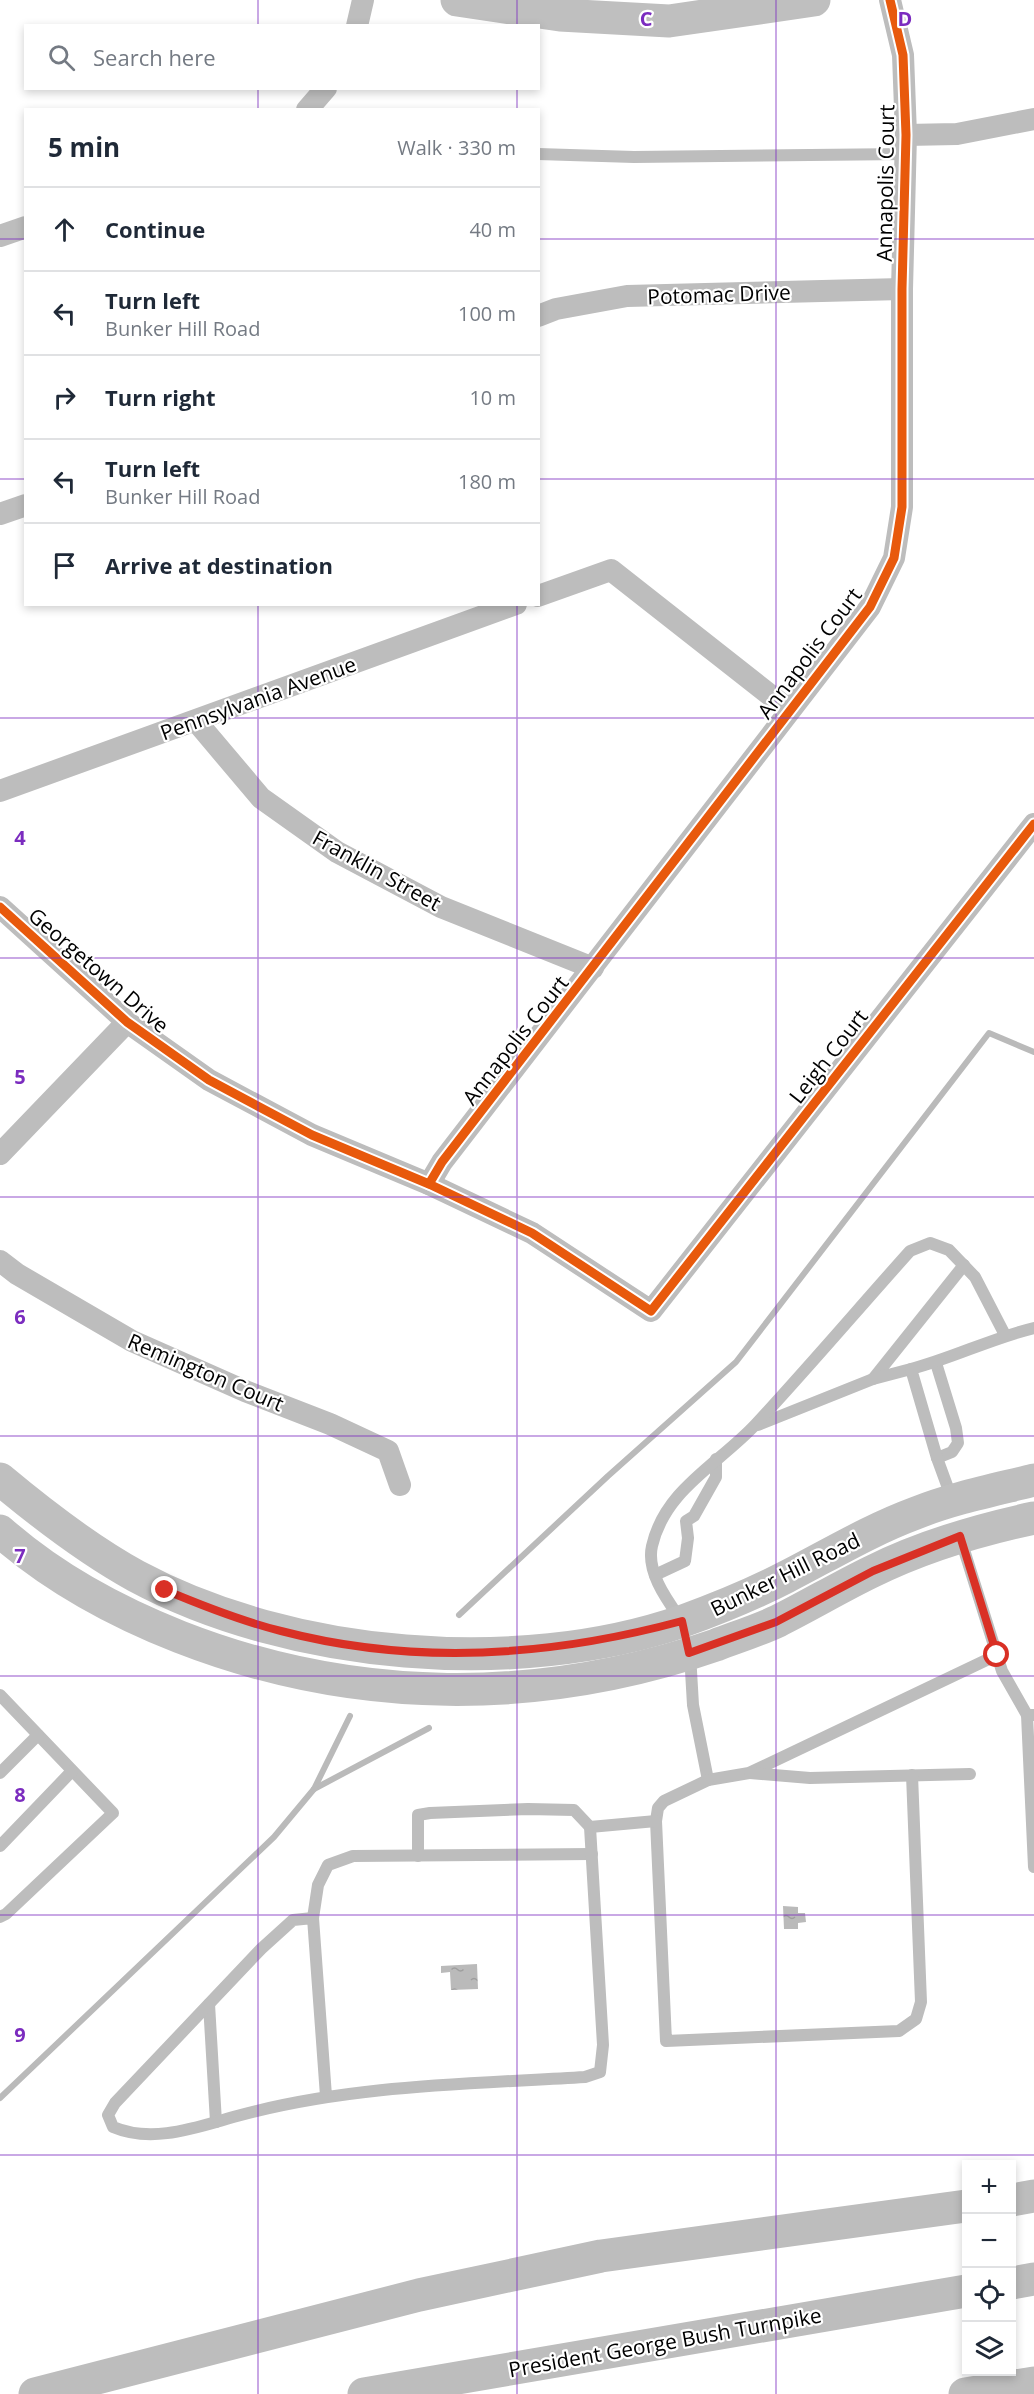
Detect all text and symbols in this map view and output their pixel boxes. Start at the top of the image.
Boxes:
text: C [640,5,653,32]
text: D [898,5,912,32]
search box [24,24,540,90]
icon: search [45,41,78,74]
text: Search here [93,42,216,72]
street label: Annapolis Court [870,104,900,262]
text: 5 min [48,129,120,165]
text: Walk · 330 m [397,134,516,161]
icon: ahead [48,213,81,246]
text: Continue [105,214,205,244]
text: 40 m [469,216,516,243]
street label: Potomac Drive [647,278,791,310]
text: Turn left [105,285,200,315]
icon: left [48,297,81,330]
text: 100 m [458,300,516,327]
text: Bunker Hill Road [105,315,260,342]
icon: right [48,381,81,414]
text: Turn right [105,382,216,412]
text: 10 m [469,384,516,411]
text: Turn left [105,453,200,483]
icon: left [48,465,81,498]
text: 180 m [458,468,516,495]
text: Bunker Hill Road [105,483,260,510]
icon: arrive [48,549,81,582]
text: Arrive at destination [105,550,333,580]
street label: Annapolis Court [751,582,867,724]
street label: Pennsylvania Avenue [156,650,360,746]
street label: Franklin Street [308,823,446,917]
text: 4 [14,824,26,851]
street label: Georgetown Drive [23,901,175,1039]
street label: Annapolis Court [456,969,574,1111]
street label: Leigh Court [782,1003,874,1109]
text: 5 [14,1063,26,1090]
text: 6 [14,1303,26,1330]
street label: Remington Court [124,1326,288,1418]
street label: Bunker Hill Road [706,1526,864,1622]
text: 7 [14,1542,26,1569]
route end [151,1576,177,1602]
route start [983,1641,1009,1667]
text: 8 [14,1781,26,1808]
text: 9 [14,2021,26,2048]
map controls [962,2160,1016,2376]
button: + [962,2160,1016,2214]
button: − [962,2214,1016,2268]
button: locate [962,2268,1016,2322]
street label: President George Bush Turnpike [506,2301,824,2383]
button: layers [962,2322,1016,2376]

